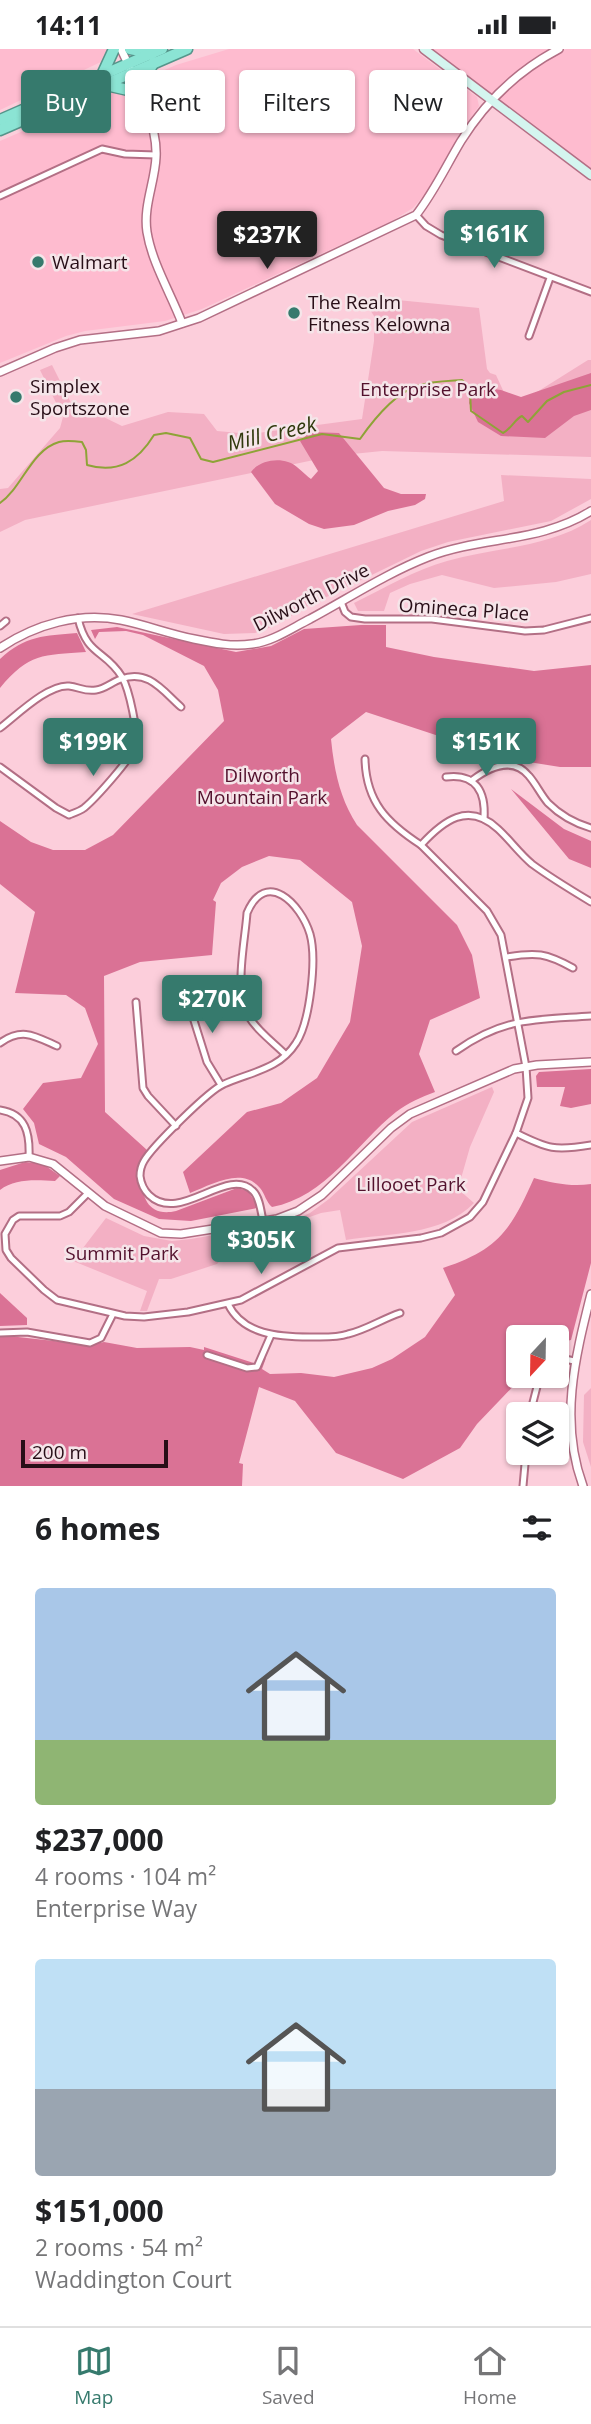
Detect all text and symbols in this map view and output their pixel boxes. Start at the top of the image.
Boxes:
text: 14:11 [35,7,102,43]
chip: Buy [21,70,111,133]
chip: Rent [125,70,225,133]
chip: Filters [239,70,355,133]
chip: New [369,70,467,133]
pin: $237K [218,211,316,271]
pin: $161K [445,211,543,270]
text: $161K [460,217,528,249]
text: $237K [233,218,301,250]
place label: Walmart [52,249,128,275]
marker: Walmart [30,254,46,270]
place label: The Realm Fitness Kelowna [308,289,450,337]
marker: The Realm Fitness Kelowna [286,305,302,321]
place label: Simplex Sportszone [30,373,130,421]
park label: Enterprise Park [360,376,496,402]
marker: Simplex Sportszone [8,389,24,405]
water label: Mill Creek [224,409,320,457]
street label: Dilworth Drive [248,557,374,637]
street label: Omineca Place [398,591,530,627]
pin: $199K [44,719,142,778]
pin: $151K [437,719,535,778]
text: $199K [59,725,127,757]
text: $151K [452,725,520,757]
park label: Dilworth Mountain Park [197,762,327,810]
pin: $270K [163,975,261,1035]
text: $270K [178,982,246,1014]
park label: Lillooet Park [356,1171,466,1197]
pin: $305K [212,1217,310,1276]
text: $305K [227,1223,295,1255]
park label: Summit Park [65,1240,179,1266]
north arrow [506,1325,569,1388]
map controls [506,1325,569,1465]
button: layers [506,1402,569,1465]
scale bar [21,1437,168,1469]
text: 200 m [32,1439,87,1465]
text: 6 homes [35,1508,160,1549]
icon: filters [518,1509,556,1547]
icon: home [233,1633,359,1759]
text: $237,000 [35,1819,164,1860]
text: 4 rooms · 104 m² [35,1860,216,1892]
text: Enterprise Way [35,1892,197,1924]
icon: home [233,2004,359,2130]
text: $151,000 [35,2190,164,2231]
text: 2 rooms · 54 m² [35,2231,203,2263]
text: Waddington Court [35,2263,232,2295]
tab: Map [74,2342,113,2410]
tab: Saved [262,2342,315,2410]
tab: Home [463,2342,517,2410]

